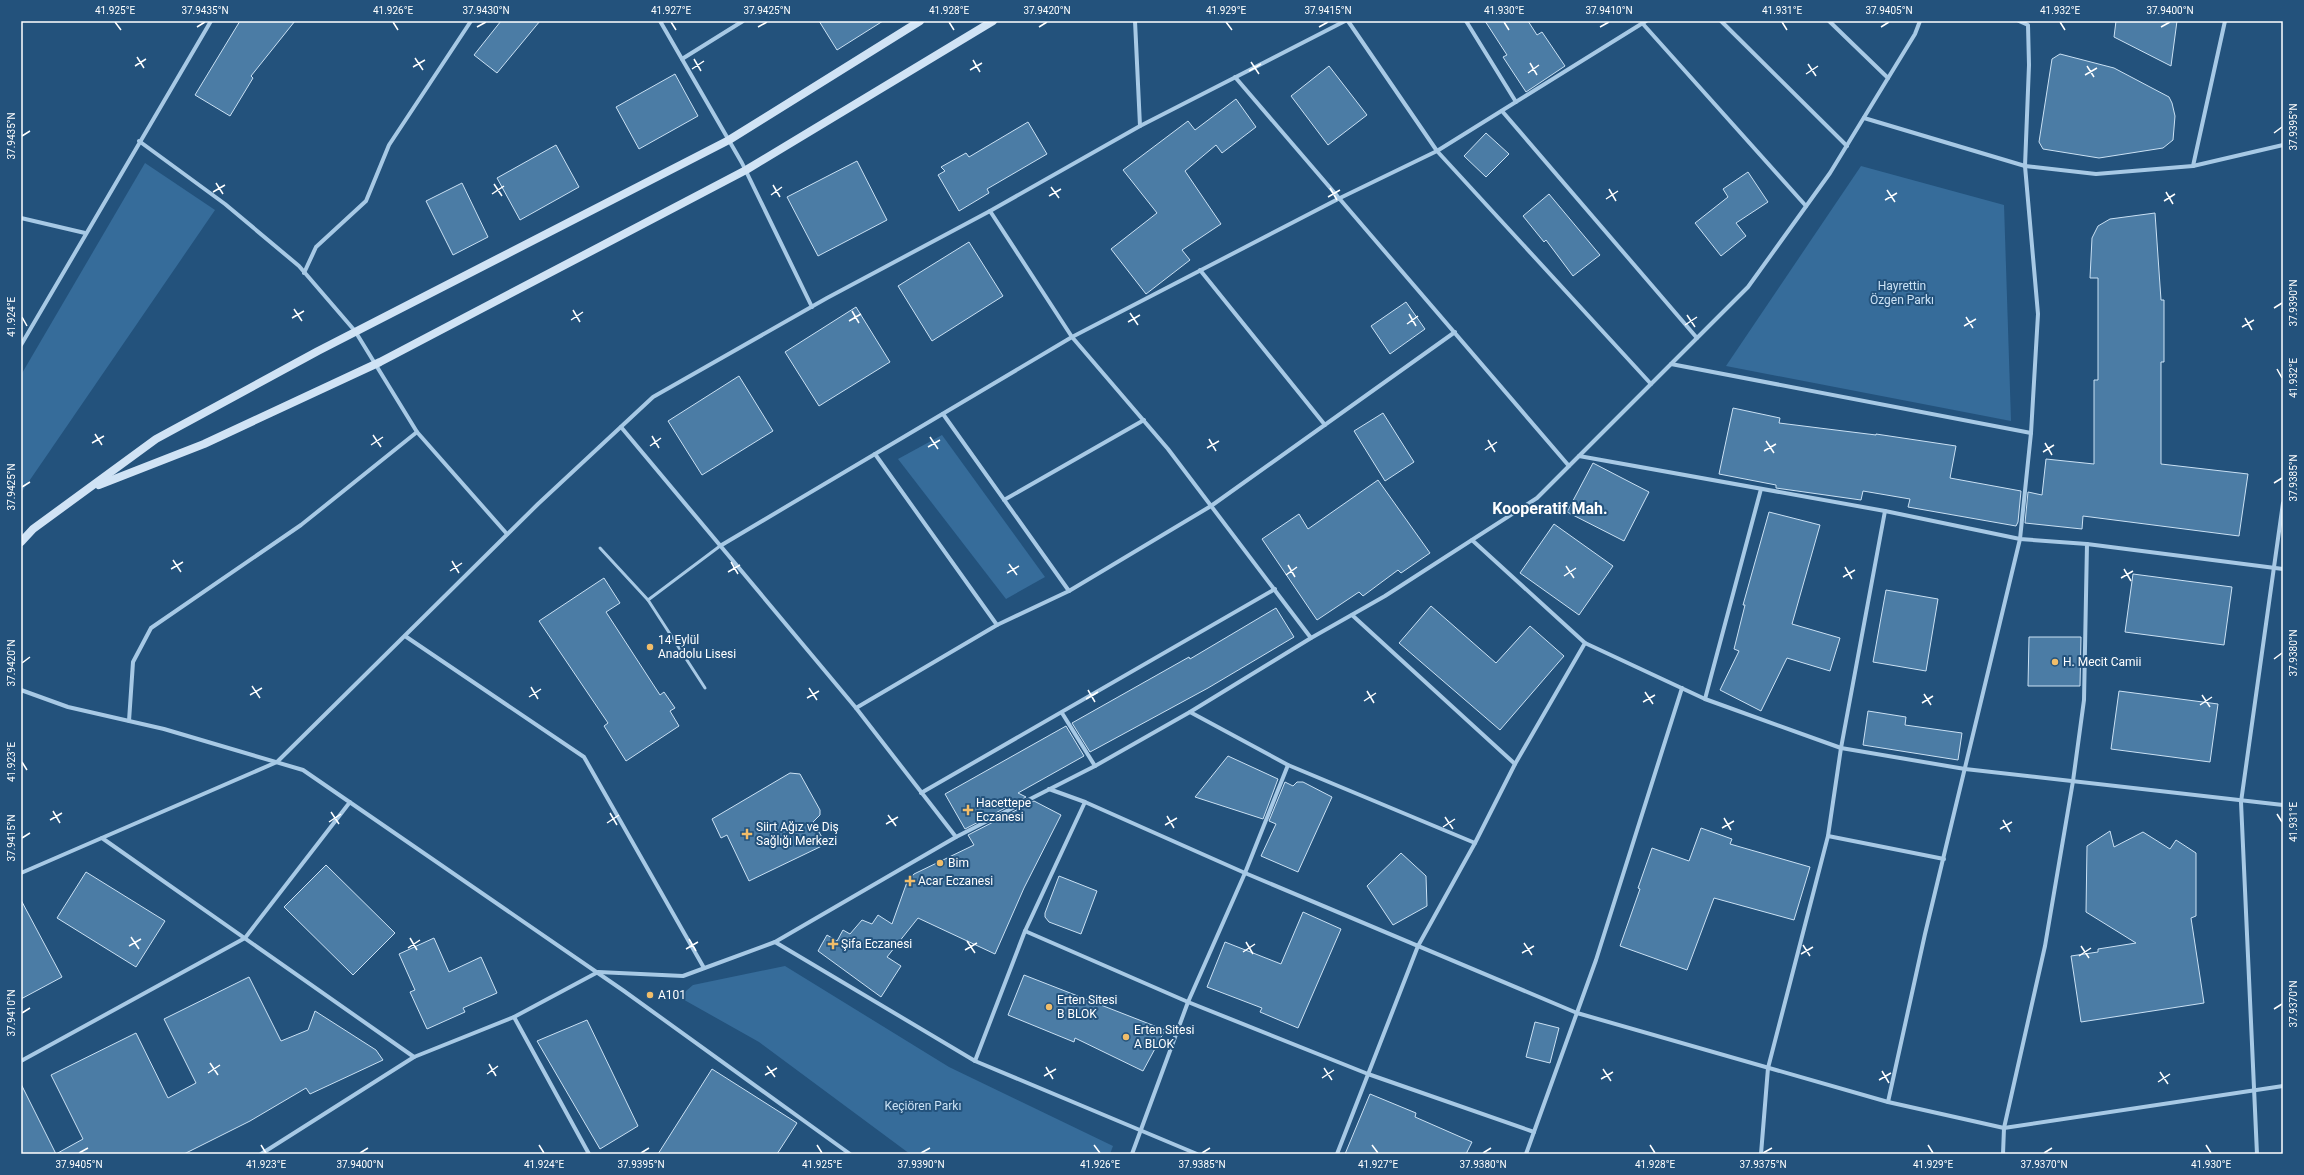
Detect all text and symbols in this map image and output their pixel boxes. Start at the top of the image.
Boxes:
text: 41.925°E [95,5,135,16]
text: 37.9435°N [181,5,229,16]
text: 41.926°E [373,5,413,16]
text: 37.9430°N [462,5,510,16]
text: 41.927°E [651,5,691,16]
text: 37.9425°N [743,5,791,16]
text: 41.928°E [929,5,969,16]
text: 37.9420°N [1023,5,1071,16]
text: 41.929°E [1206,5,1246,16]
text: 37.9415°N [1304,5,1352,16]
text: 41.930°E [1484,5,1524,16]
text: 37.9410°N [1585,5,1633,16]
text: 41.931°E [1762,5,1802,16]
text: 37.9405°N [1865,5,1913,16]
text: 41.932°E [2040,5,2080,16]
text: 37.9400°N [2146,5,2194,16]
text: 37.9395°N [2288,103,2299,151]
text: 37.9435°N [6,112,17,160]
park label: Hayrettin Özgen Parkı [1870,279,1934,307]
text: 37.9390°N [2288,279,2299,327]
text: 41.924°E [6,297,17,337]
text: 41.932°E [2288,358,2299,398]
text: 37.9385°N [2288,454,2299,502]
text: 37.9425°N [6,463,17,511]
district label: Kooperatif Mah. [1492,499,1608,518]
text: 37.9380°N [2288,629,2299,677]
place label: 14 Eylül Anadolu Lisesi [658,633,736,661]
text: 37.9420°N [6,639,17,687]
marker: 14 Eylül Anadolu Lisesi [645,642,655,652]
place label: H. Mecit Camii [2063,655,2141,669]
marker: H. Mecit Camii [2050,657,2060,667]
text: 41.923°E [6,742,17,782]
place label: Hacettepe Eczanesi [976,796,1031,824]
text: 41.931°E [2288,802,2299,842]
marker: Hacettepe Eczanesi [963,805,973,815]
text: 37.9415°N [6,814,17,862]
place label: Siirt Ağız ve Diş Sağlığı Merkezi [756,820,839,848]
marker: Siirt Ağız ve Diş Sağlığı Merkezi [741,828,753,840]
place label: Bim [948,856,969,870]
marker: Bim [935,858,945,868]
place label: Acar Eczanesi [918,874,993,888]
marker: Acar Eczanesi [905,876,915,886]
place label: Şifa Eczanesi [841,937,912,951]
marker: Şifa Eczanesi [828,939,838,949]
text: 37.9370°N [2288,980,2299,1028]
place label: A101 [658,988,686,1002]
text: 37.9410°N [6,989,17,1037]
marker: A101 [645,990,655,1000]
place label: Erten Sitesi B BLOK [1057,993,1118,1021]
marker: Erten Sitesi B BLOK [1044,1002,1054,1012]
place label: Erten Sitesi A BLOK [1134,1023,1195,1051]
marker: Erten Sitesi A BLOK [1121,1032,1131,1042]
park label: Keçiören Parkı [885,1099,961,1113]
text: 37.9405°N [55,1159,103,1170]
text: 41.923°E [246,1159,286,1170]
text: 37.9400°N [336,1159,384,1170]
text: 41.924°E [524,1159,564,1170]
text: 37.9395°N [617,1159,665,1170]
text: 41.925°E [802,1159,842,1170]
text: 37.9390°N [897,1159,945,1170]
text: 41.926°E [1080,1159,1120,1170]
text: 37.9385°N [1178,1159,1226,1170]
text: 41.927°E [1358,1159,1398,1170]
text: 37.9380°N [1459,1159,1507,1170]
text: 41.928°E [1635,1159,1675,1170]
text: 37.9375°N [1739,1159,1787,1170]
text: 41.929°E [1913,1159,1953,1170]
text: 37.9370°N [2020,1159,2068,1170]
text: 41.930°E [2191,1159,2231,1170]

